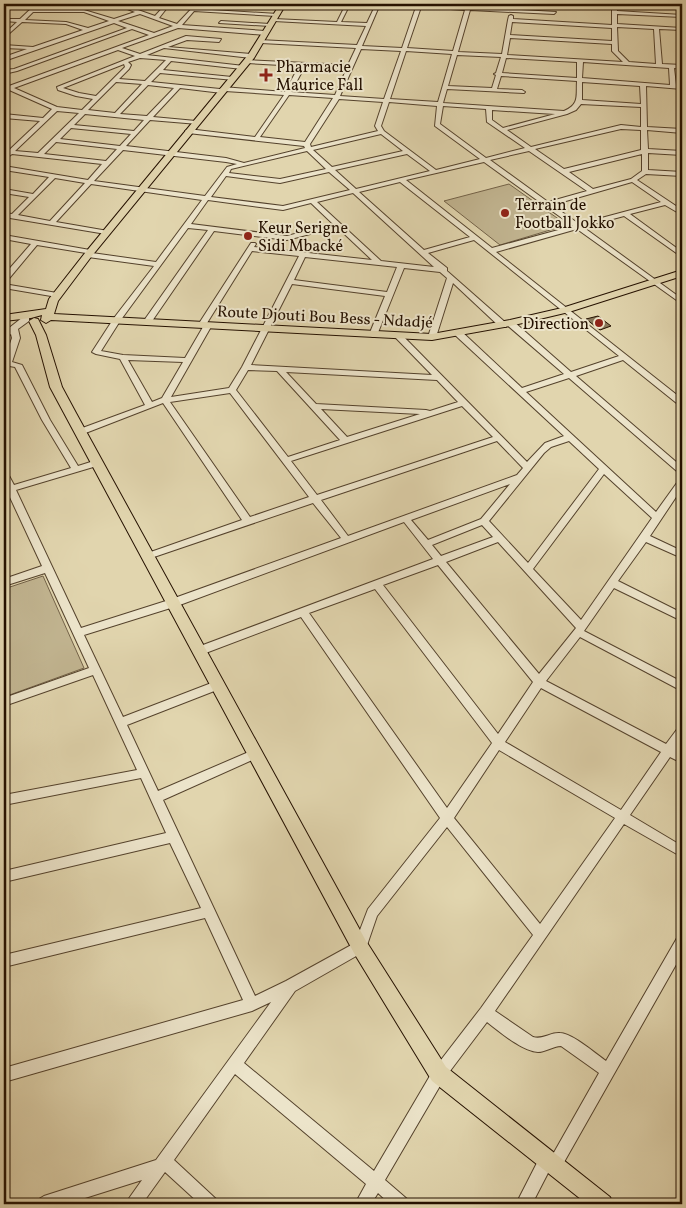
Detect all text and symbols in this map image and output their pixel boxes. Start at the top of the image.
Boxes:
place label: Pharmacie Maurice Fall [276,57,363,97]
marker: Pharmacie Maurice Fall [260,69,272,81]
place label: Terrain de Football Jokko [515,195,615,235]
marker: Terrain de Football Jokko [499,207,511,219]
place label: Keur Serigne Sidi Mbacké [258,218,348,258]
marker: Keur Serigne Sidi Mbacké [242,230,254,242]
street label: Route Djouti Bou Bess - Ndadjé [216,301,433,335]
place label: Direction [523,314,589,336]
marker: Direction [593,317,605,329]

